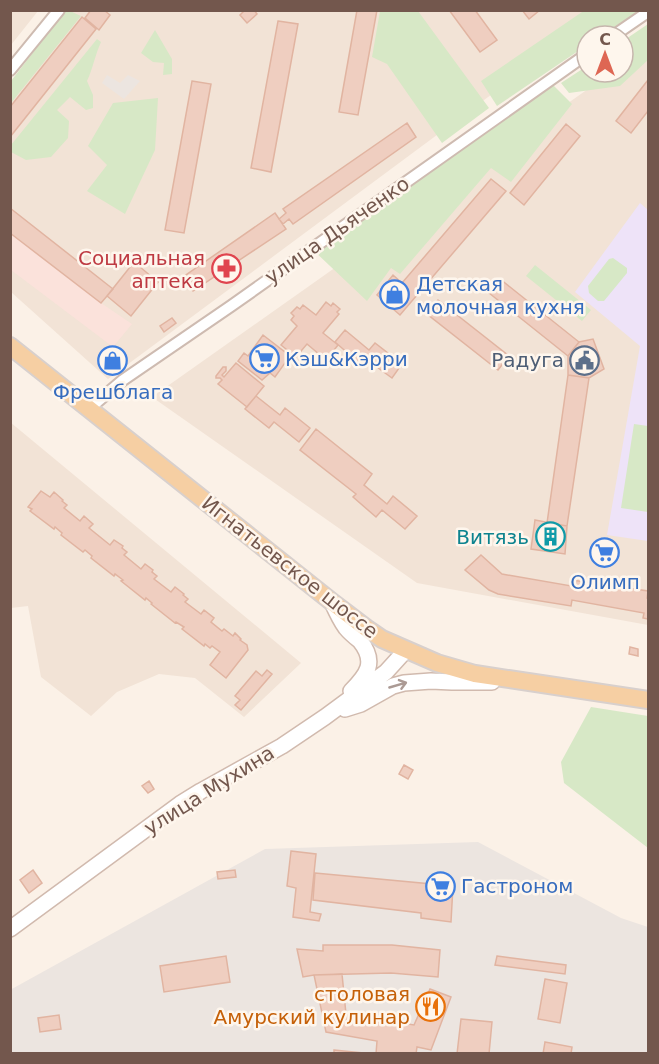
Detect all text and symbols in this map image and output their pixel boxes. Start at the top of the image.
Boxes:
north arrow [575,24,635,84]
text: С [599,30,611,49]
street label: улица Дьяченко [260,171,414,289]
place label: Социальная аптека [78,246,205,293]
pharmacy icon: Социальная аптека [210,253,242,285]
place label: Детская молочная кухня [416,272,585,319]
shop icon: Детская молочная кухня [379,279,411,311]
supermarket icon: Кэш&Кэрри [248,343,280,375]
public building icon: Радуга [569,344,601,376]
shop icon: Фрешблага [97,345,129,377]
place label: Кэш&Кэрри [285,347,408,371]
place label: Радуга [491,348,564,372]
place label: Фрешблага [53,380,173,404]
street label: Игнатьевское шоссе [197,491,383,643]
building icon: Витязь [534,521,566,553]
place label: Витязь [456,525,529,549]
supermarket icon: Олимп [589,536,621,568]
place label: Олимп [570,570,640,594]
one-way arrow [388,679,407,690]
street label: улица Мухина [139,740,279,840]
supermarket icon: Гастроном [424,870,456,902]
place label: Гастроном [461,874,573,898]
place label: столовая Амурский кулинар [214,982,410,1029]
restaurant icon: столовая Амурский кулинар [415,990,447,1022]

